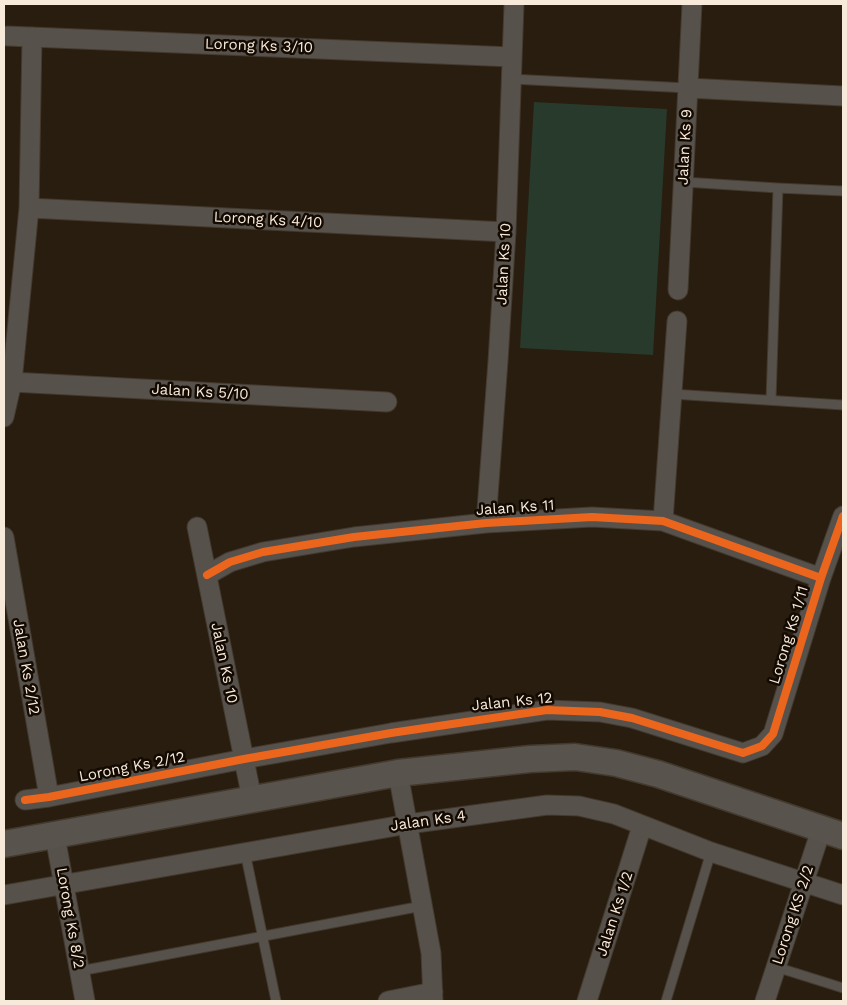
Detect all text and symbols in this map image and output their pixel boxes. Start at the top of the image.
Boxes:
street label: Lorong Ks 3/10 [205,35,313,57]
street label: Jalan Ks 9 [674,109,696,185]
street label: Lorong Ks 4/10 [213,208,323,232]
street label: Jalan Ks 10 [493,223,515,305]
street label: Jalan Ks 5/10 [151,380,249,404]
street label: Jalan Ks 11 [475,496,555,520]
street label: Lorong Ks 1/11 [766,584,812,686]
street label: Jalan Ks 2/12 [9,618,43,716]
street label: Jalan Ks 10 [207,621,241,705]
street label: Jalan Ks 12 [471,689,553,715]
street label: Lorong Ks 2/12 [78,748,186,786]
street label: Jalan Ks 4 [389,807,467,835]
street label: Lorong KS 2/2 [768,863,818,967]
street label: Lorong Ks 8/2 [52,866,88,970]
street label: Jalan Ks 1/2 [593,869,637,959]

